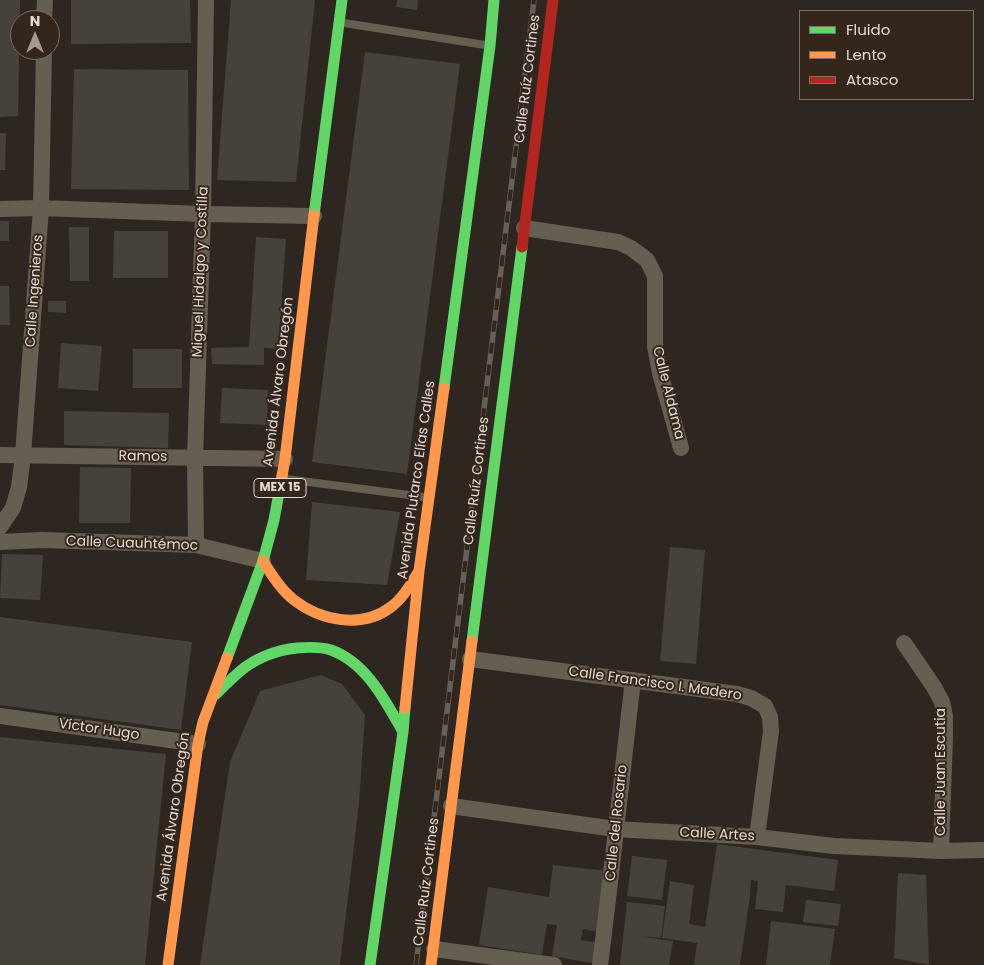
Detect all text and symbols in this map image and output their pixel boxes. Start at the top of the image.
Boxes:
north arrow [10,10,60,60]
legend [799,10,974,100]
text: N [30,11,40,31]
street label: Calle Ruíz Cortines [512,14,544,144]
text: Fluido [846,19,890,40]
text: Lento [846,44,886,65]
text: Atasco [846,69,898,90]
street label: Miguel Hidalgo y Costilla [190,186,212,358]
street label: Calle Ingenieros [23,234,47,348]
street label: Avenida Álvaro Obregón [260,296,298,468]
street label: Calle Aldama [648,345,688,441]
street label: Avenida Plutarco Elías Calles [395,380,439,580]
street label: Calle Ruíz Cortines [461,416,493,546]
street label: Ramos [119,448,167,466]
road number: MEX 15 [254,478,306,498]
street label: Calle Cuauhtémoc [66,533,198,555]
street label: Calle Francisco I. Madero [567,664,743,704]
street label: Calle Juan Escutia [933,708,949,836]
street label: Víctor Hugo [57,716,141,744]
street label: Avenida Álvaro Obregón [154,731,194,903]
street label: Calle del Rosario [603,764,631,882]
street label: Calle Ruíz Cortines [411,817,443,947]
street label: Calle Artes [679,825,755,845]

